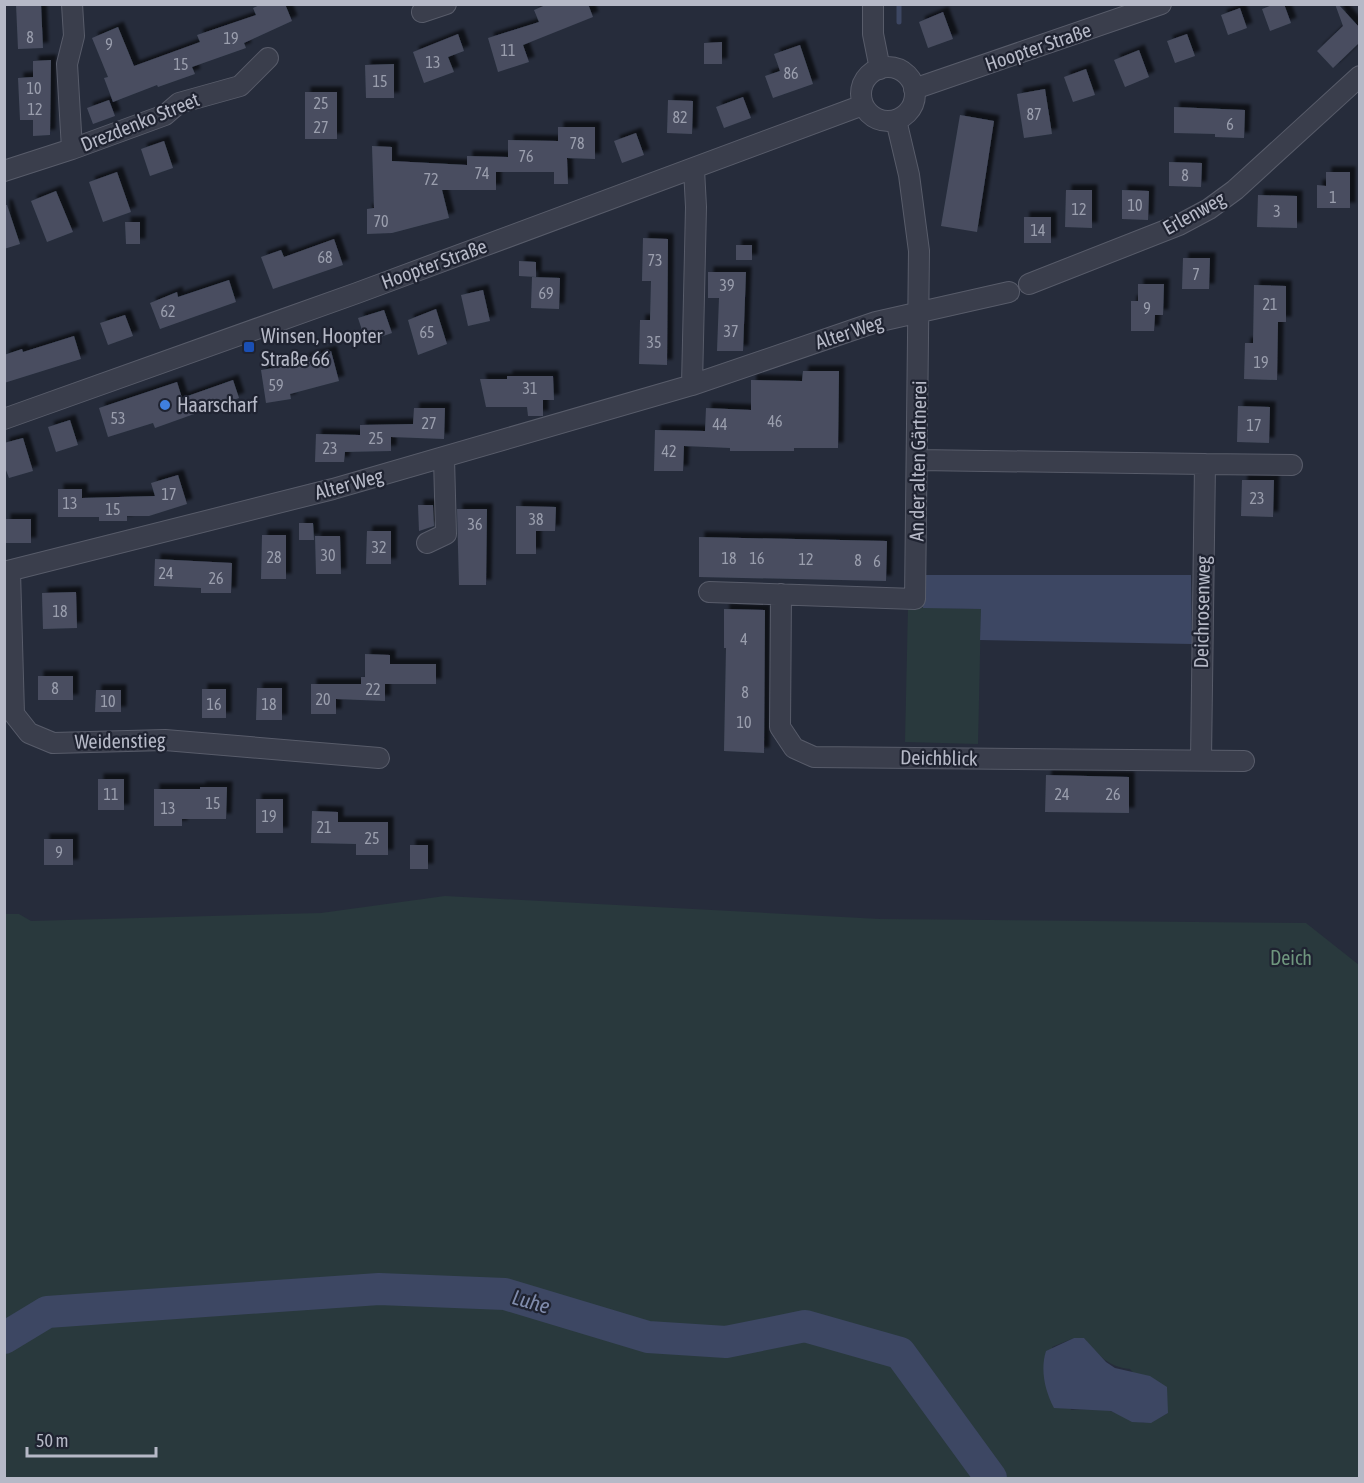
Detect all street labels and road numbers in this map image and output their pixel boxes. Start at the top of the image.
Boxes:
street label: Hoopter Straße [982,18,1094,75]
street label: Drezdenko Street [77,87,203,156]
street label: Erlenweg [1159,186,1229,239]
street label: Hoopter Straße [378,234,490,293]
street label: Alter Weg [812,310,886,353]
street label: An der alten Gärtnerei [905,380,930,542]
street label: Alter Weg [312,463,386,504]
street label: Deichrosenweg [1189,555,1214,668]
street label: Weidenstieg [74,728,166,753]
street label: Deichblick [900,745,978,770]

